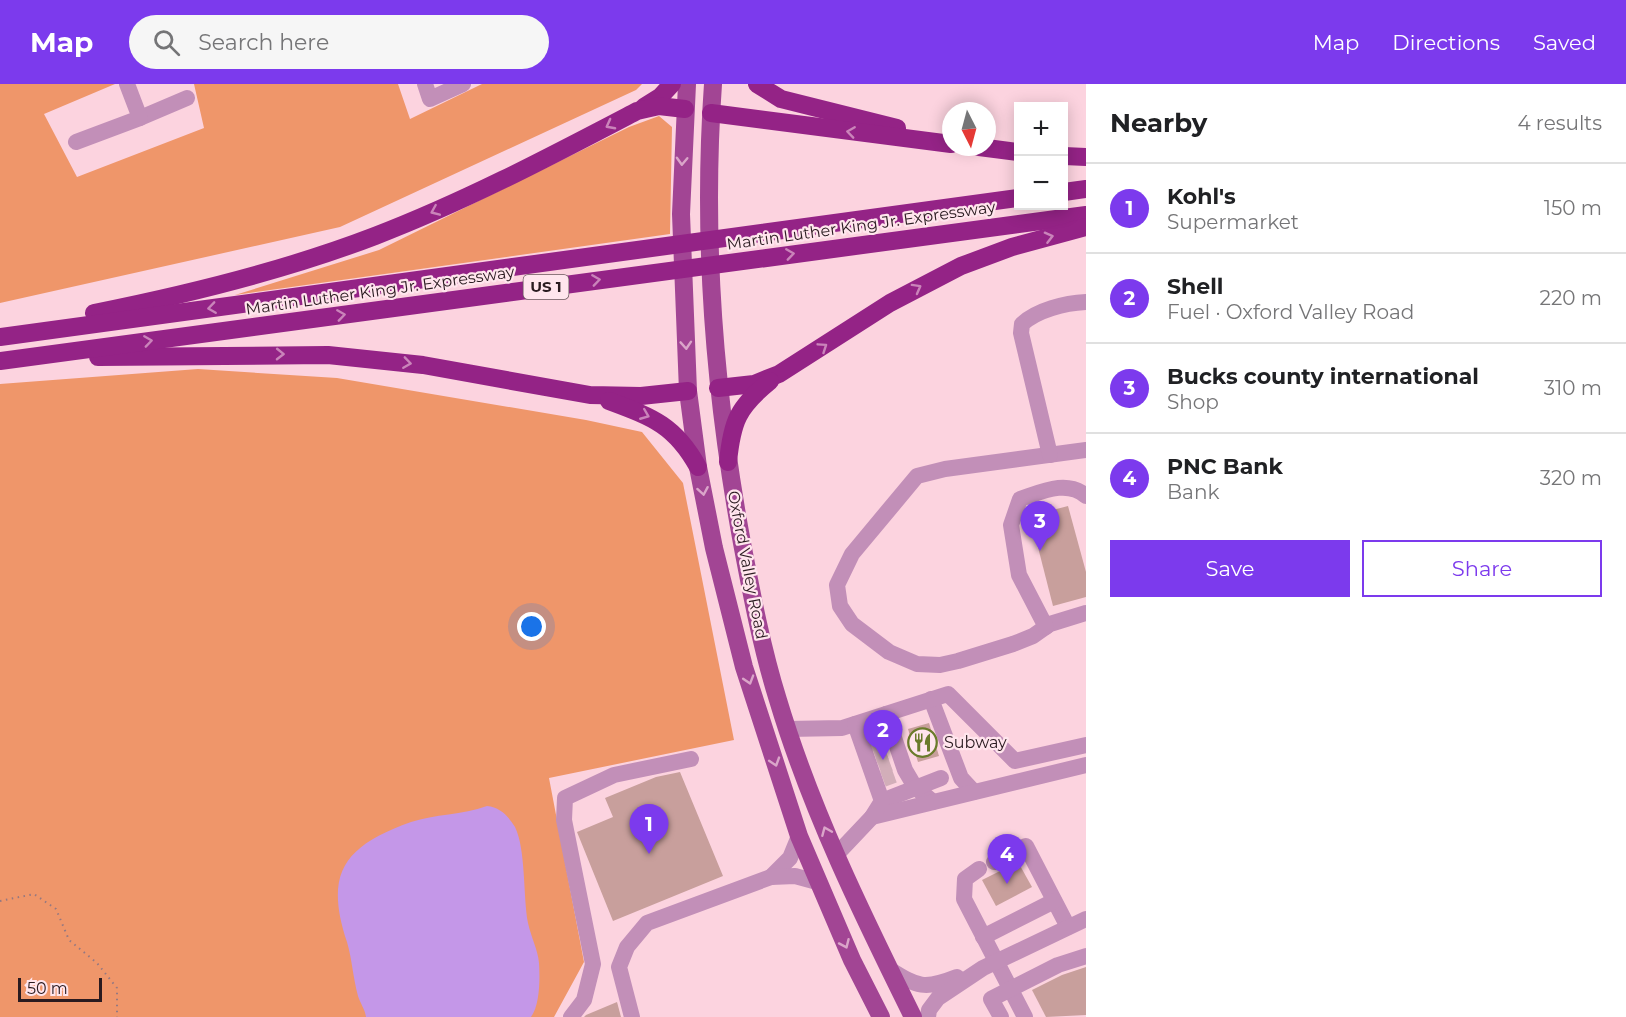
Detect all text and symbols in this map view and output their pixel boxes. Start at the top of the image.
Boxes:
search box [129,15,549,69]
text: Map [30,25,93,59]
icon: search [150,26,183,59]
text: Search here [198,29,329,56]
text: Map [1313,30,1359,55]
text: Directions [1392,30,1500,55]
text: Saved [1533,30,1596,55]
north arrow [942,102,996,156]
map controls [1014,102,1068,210]
button: + [1014,102,1068,156]
text: Nearby [1110,107,1207,139]
text: 4 results [1517,111,1602,135]
one-way arrow [606,118,616,129]
one-way arrow [847,127,856,139]
button: − [1014,156,1068,210]
one-way arrow [676,157,689,166]
text: Kohl's [1167,183,1236,210]
text: 1 [1126,196,1133,220]
text: 150 m [1544,196,1602,220]
street label: Martin Luther King Jr. Expressway [726,197,997,254]
one-way arrow [430,204,441,216]
text: Supermarket [1167,210,1299,234]
one-way arrow [1044,231,1054,244]
one-way arrow [785,249,794,261]
street label: Martin Luther King Jr. Expressway [245,262,516,319]
text: Shell [1167,273,1223,300]
road number: US 1 [524,275,568,299]
one-way arrow [592,275,601,287]
one-way arrow [911,284,921,295]
text: 2 [1124,286,1135,310]
text: 220 m [1540,286,1602,310]
text: Fuel · Oxford Valley Road [1167,300,1414,324]
one-way arrow [207,302,216,314]
one-way arrow [336,309,345,321]
one-way arrow [143,335,152,347]
one-way arrow [680,341,693,350]
one-way arrow [817,342,827,354]
one-way arrow [276,348,285,360]
one-way arrow [402,356,412,368]
text: Bucks county international [1167,363,1479,390]
text: 3 [1124,376,1135,400]
text: 310 m [1544,376,1602,400]
text: Shop [1167,390,1219,414]
one-way arrow [639,408,650,420]
text: PNC Bank [1167,453,1283,480]
text: 4 [1123,466,1136,490]
text: 320 m [1540,466,1602,490]
text: Bank [1167,480,1219,504]
one-way arrow [696,486,709,496]
street label: Oxford Valley Road [724,489,771,641]
pin: 3 [1020,502,1060,551]
button: Save [1110,540,1350,597]
button: Share [1362,540,1602,597]
your location [517,612,546,641]
one-way arrow [741,674,754,685]
pin: 2 [864,710,902,760]
restaurant icon: Subway [907,726,939,758]
place label: Subway [944,733,1007,752]
one-way arrow [768,756,780,767]
pin: 1 [630,804,668,854]
one-way arrow [822,826,834,837]
pin: 4 [988,834,1026,884]
one-way arrow [838,937,850,948]
scale bar [18,975,102,1002]
text: 50 m [27,979,68,998]

